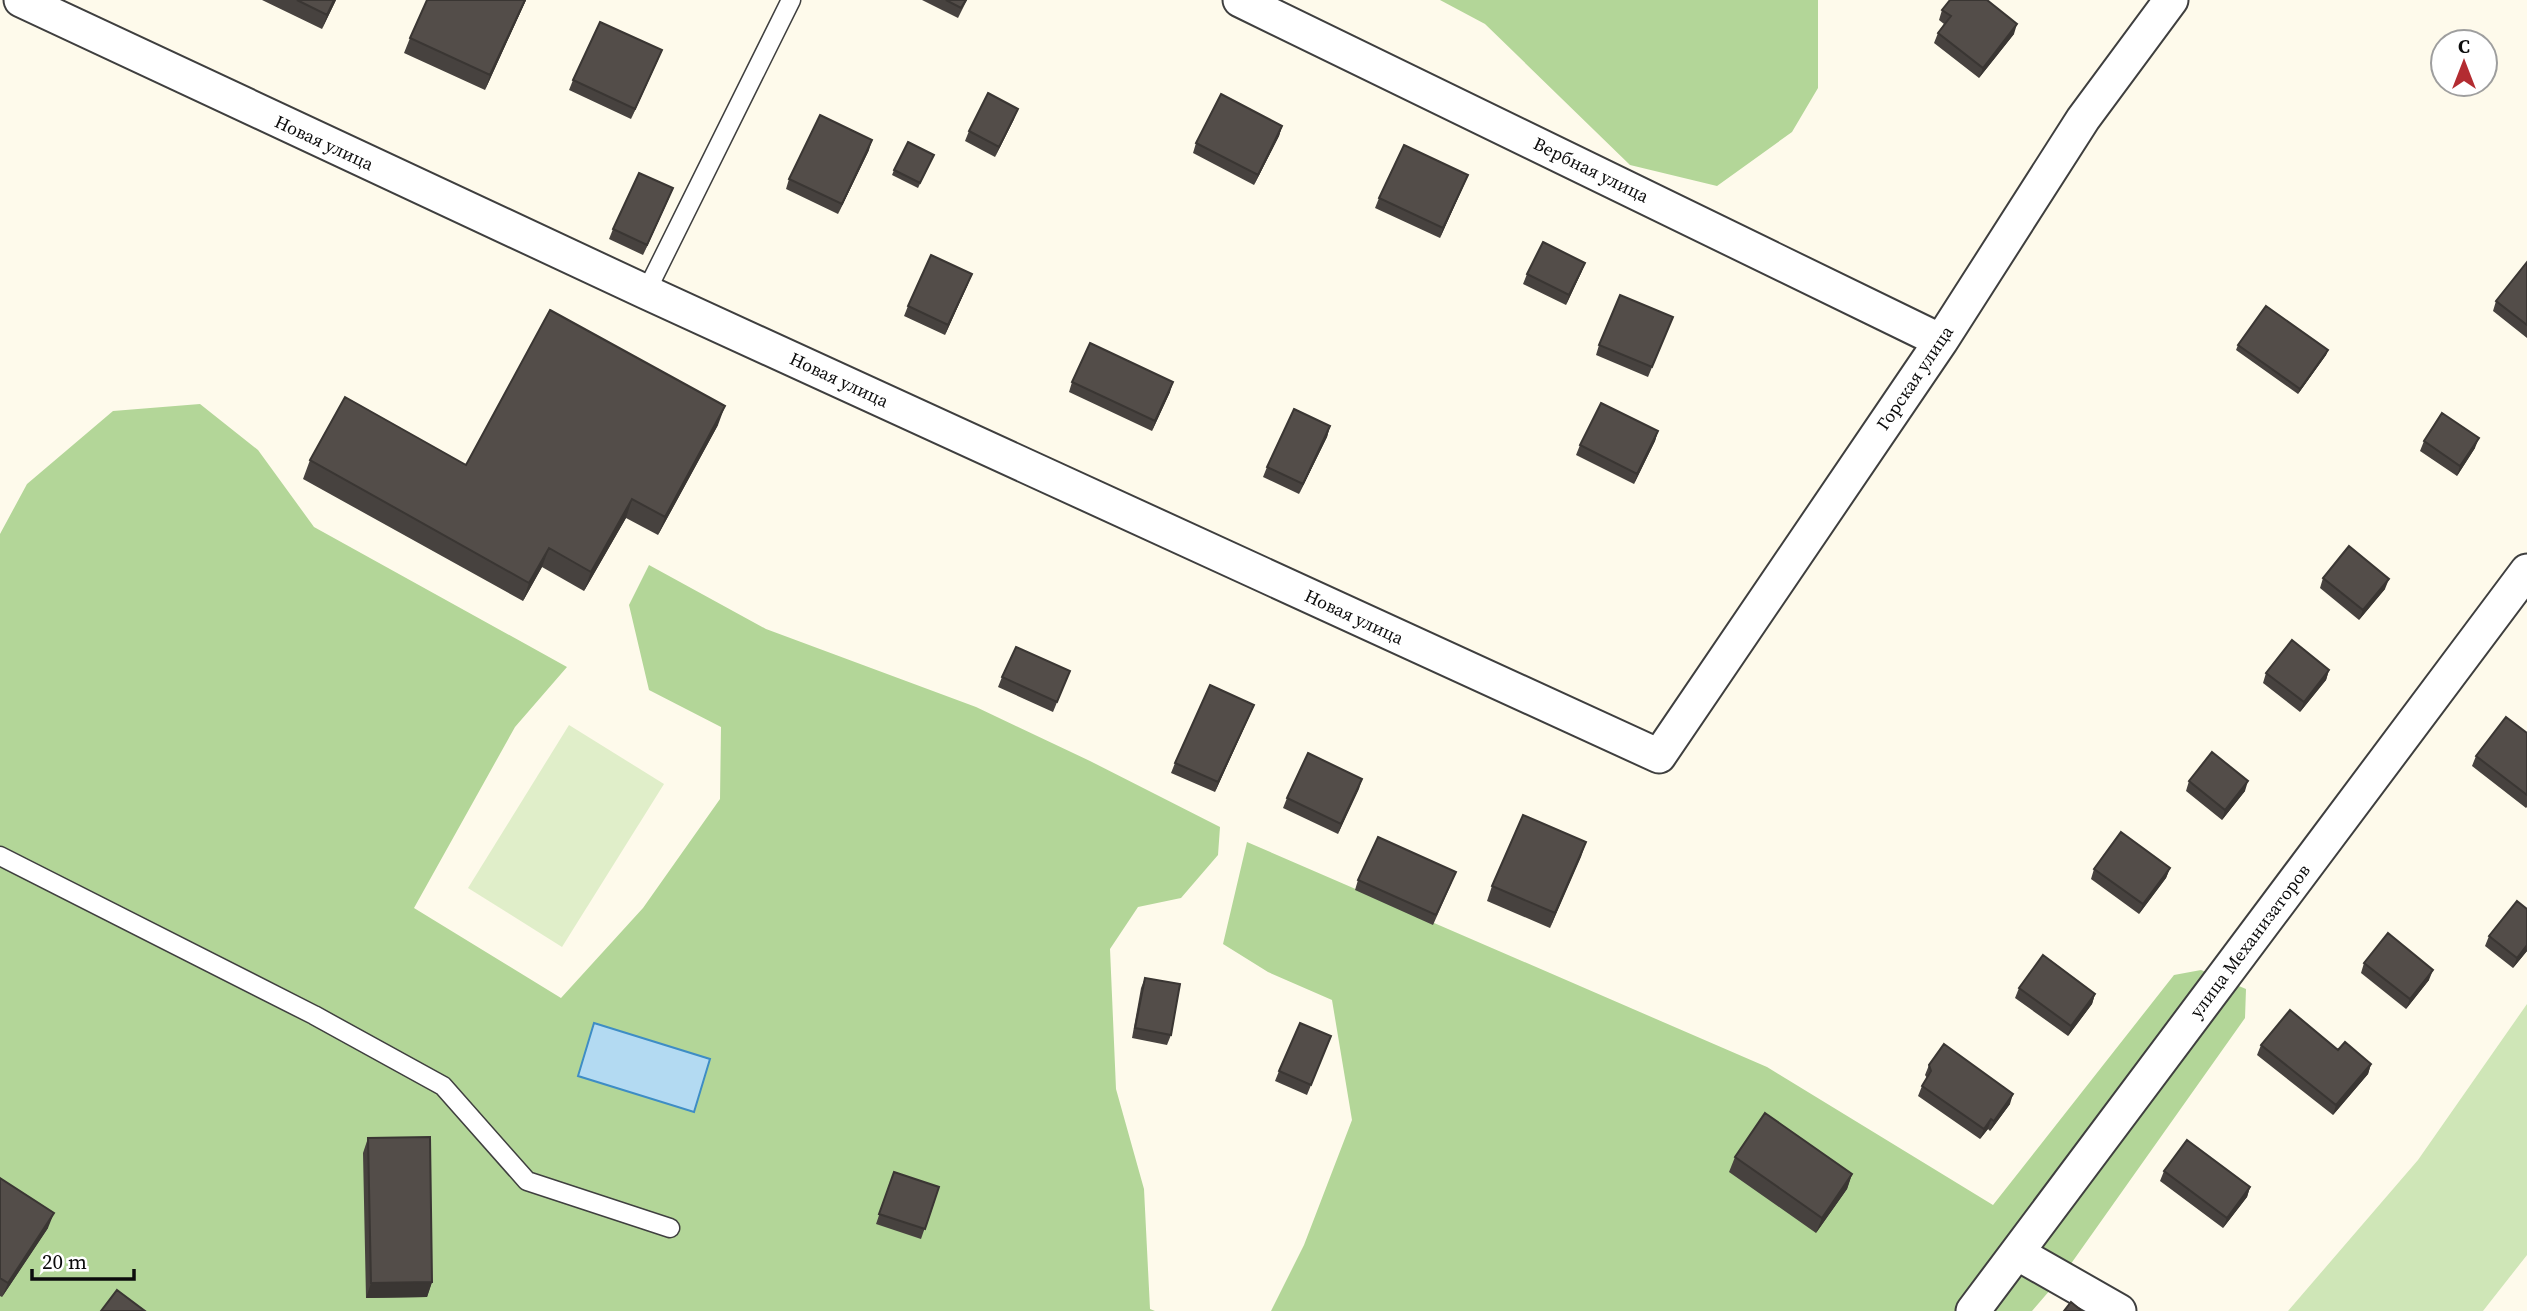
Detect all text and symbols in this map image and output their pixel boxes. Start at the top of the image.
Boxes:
north arrow [2429,28,2499,98]
text: С [2458,33,2470,59]
street label: Новая улица [271,109,379,177]
street label: Вербная улица [1529,131,1654,209]
street label: Горская улица [1870,320,1959,435]
street label: Новая улица [786,346,894,414]
street label: Новая улица [1301,583,1409,651]
street label: улица Механизаторов [2183,859,2316,1023]
scale bar [32,1238,133,1282]
text: 20 m [42,1247,87,1276]

